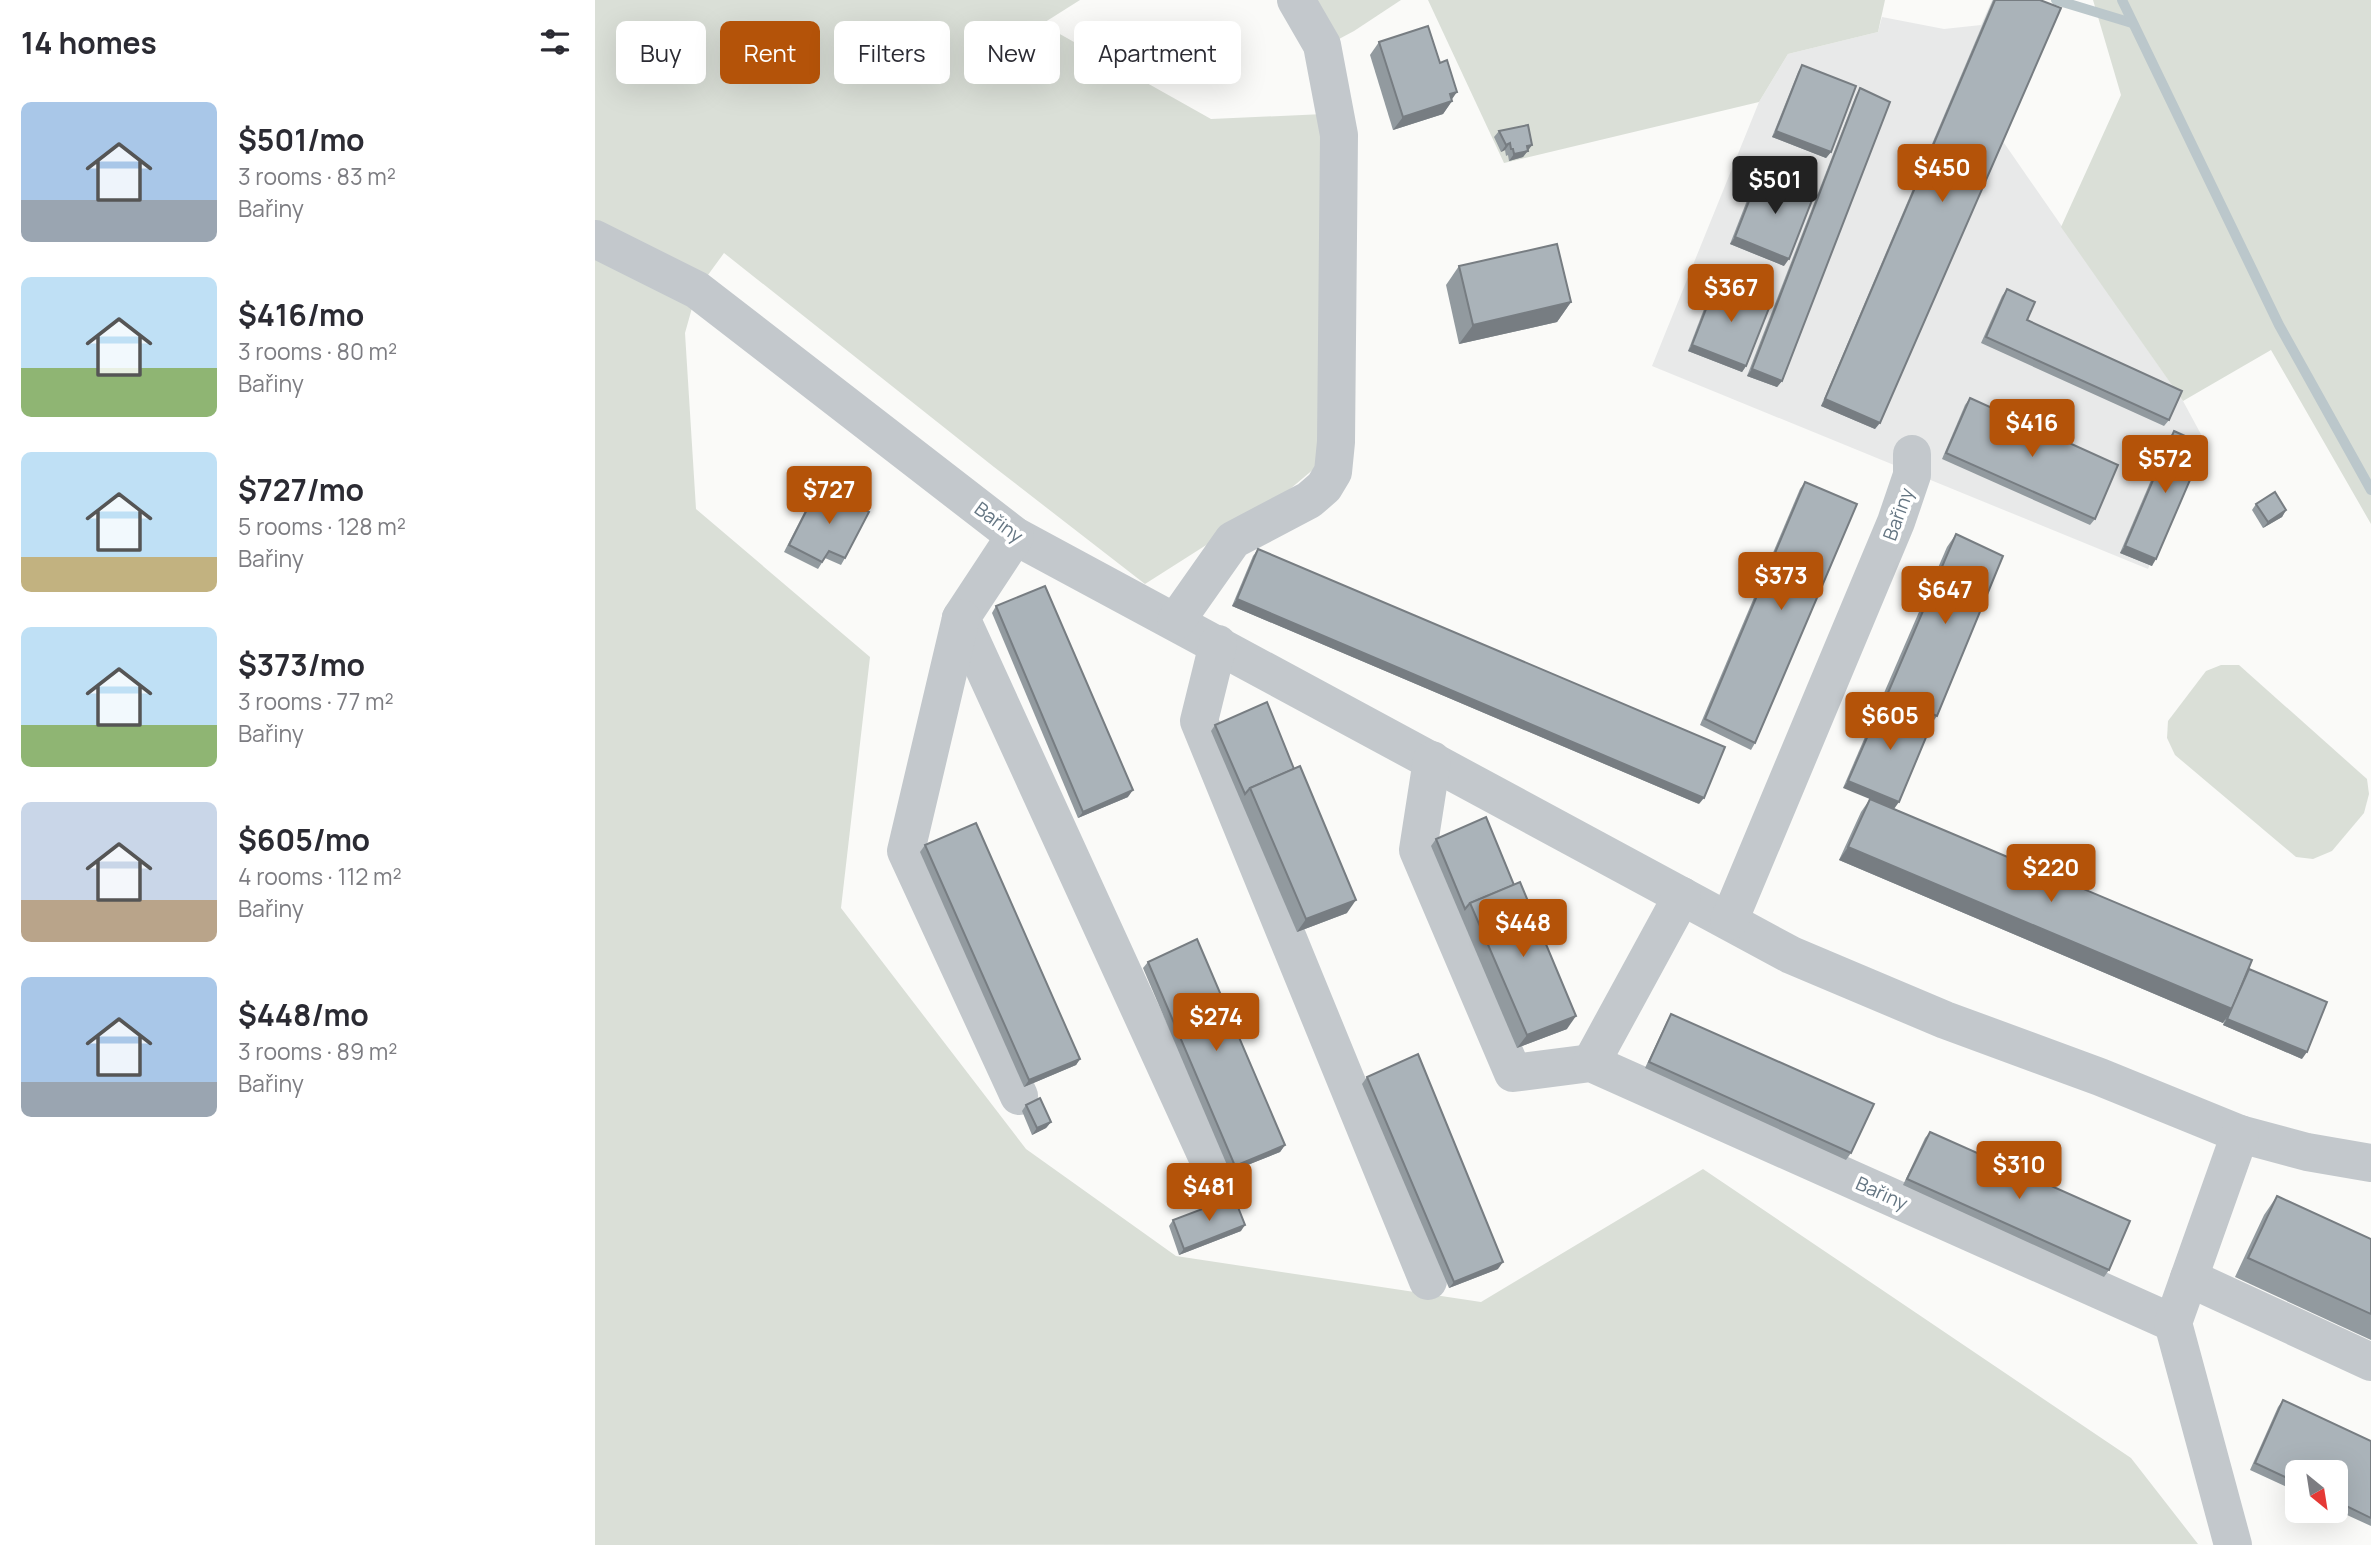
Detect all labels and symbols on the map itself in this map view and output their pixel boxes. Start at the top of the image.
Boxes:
pin: $450 [1901,144,1983,204]
pin: $501 [1734,156,1816,216]
pin: $367 [1690,264,1772,324]
pin: $416 [1991,400,2073,459]
pin: $572 [2124,435,2206,495]
pin: $727 [788,466,870,526]
street label: Bařiny [1876,484,1920,544]
street label: Bařiny [969,495,1029,549]
pin: $373 [1740,552,1822,612]
pin: $647 [1904,566,1986,626]
pin: $605 [1849,692,1931,752]
pin: $220 [2010,844,2092,904]
pin: $448 [1482,900,1564,959]
pin: $274 [1175,993,1257,1053]
pin: $310 [1978,1142,2060,1201]
pin: $481 [1168,1164,1250,1223]
street label: Bařiny [1852,1170,1912,1216]
north arrow [2285,1460,2349,1522]

